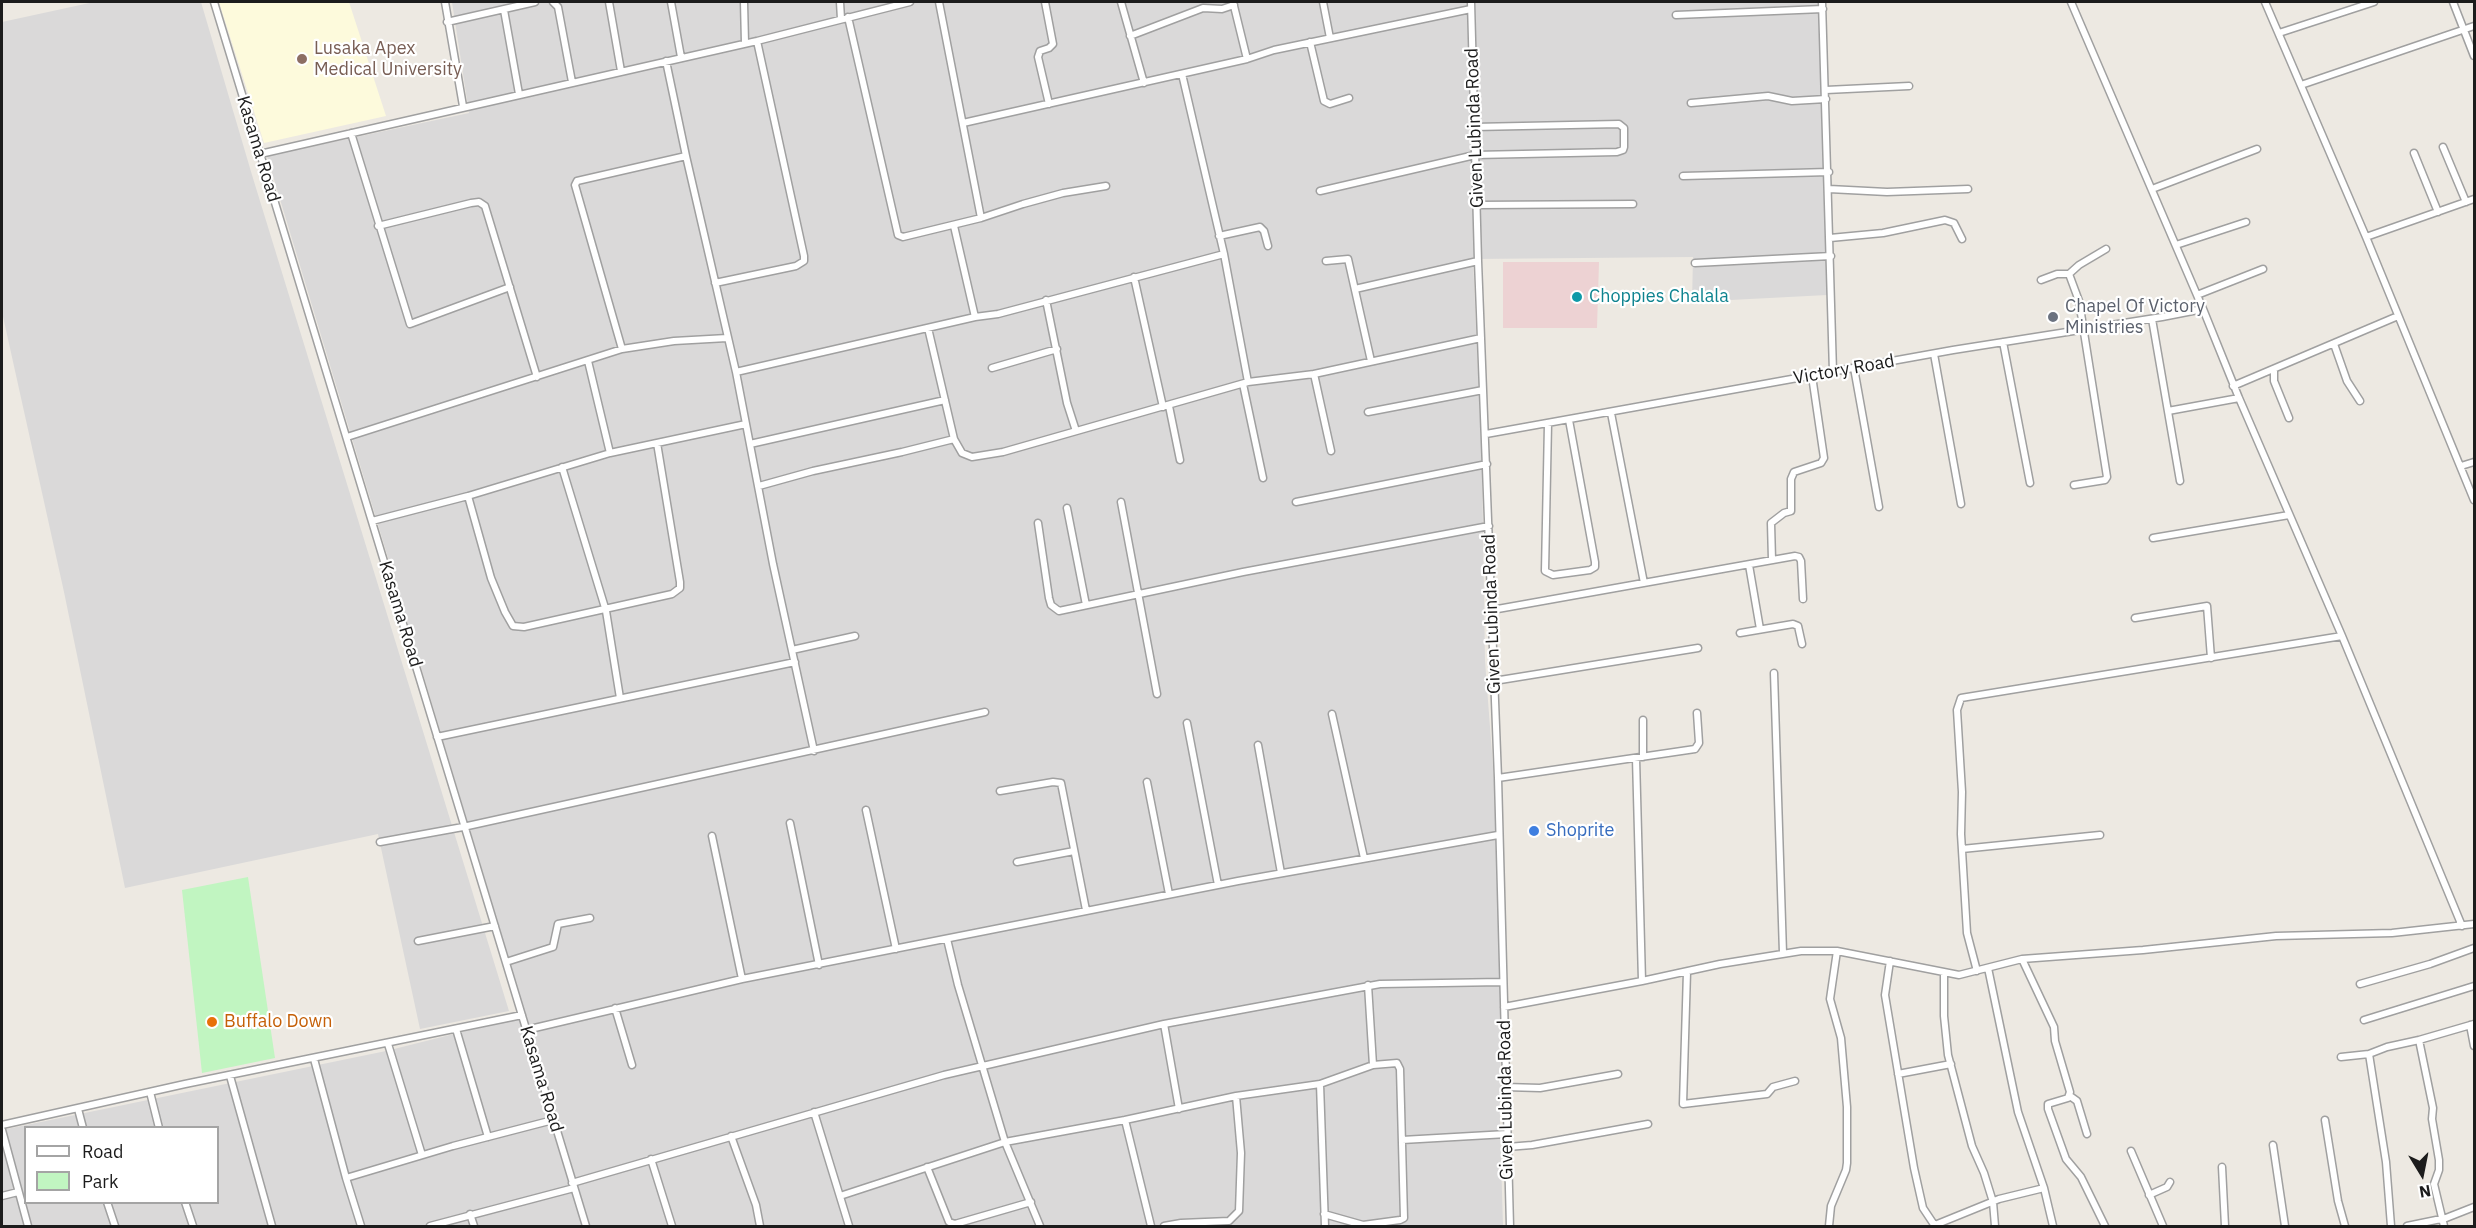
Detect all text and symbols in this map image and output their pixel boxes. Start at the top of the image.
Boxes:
place label: Lusaka Apex Medical University [314,38,462,80]
street label: Given Lubinda Road [1461,48,1489,208]
marker: Lusaka Apex Medical University [295,52,309,66]
street label: Kasama Road [232,93,284,205]
place label: Choppies Chalala [1589,286,1729,308]
marker: Choppies Chalala [1570,290,1584,304]
place label: Chapel Of Victory Ministries [2065,296,2205,338]
marker: Chapel Of Victory Ministries [2046,310,2060,324]
street label: Victory Road [1792,350,1896,390]
street label: Given Lubinda Road [1478,534,1506,694]
street label: Kasama Road [374,558,426,670]
place label: Shoprite [1546,820,1614,842]
marker: Shoprite [1527,824,1541,838]
place label: Buffalo Down [224,1011,333,1033]
marker: Buffalo Down [205,1015,219,1029]
street label: Given Lubinda Road [1494,1020,1518,1180]
street label: Kasama Road [515,1023,567,1135]
legend [24,1126,219,1204]
text: Road [82,1140,123,1163]
north arrow [2392,1144,2452,1204]
text: Park [82,1170,118,1193]
text: N [2418,1181,2433,1203]

